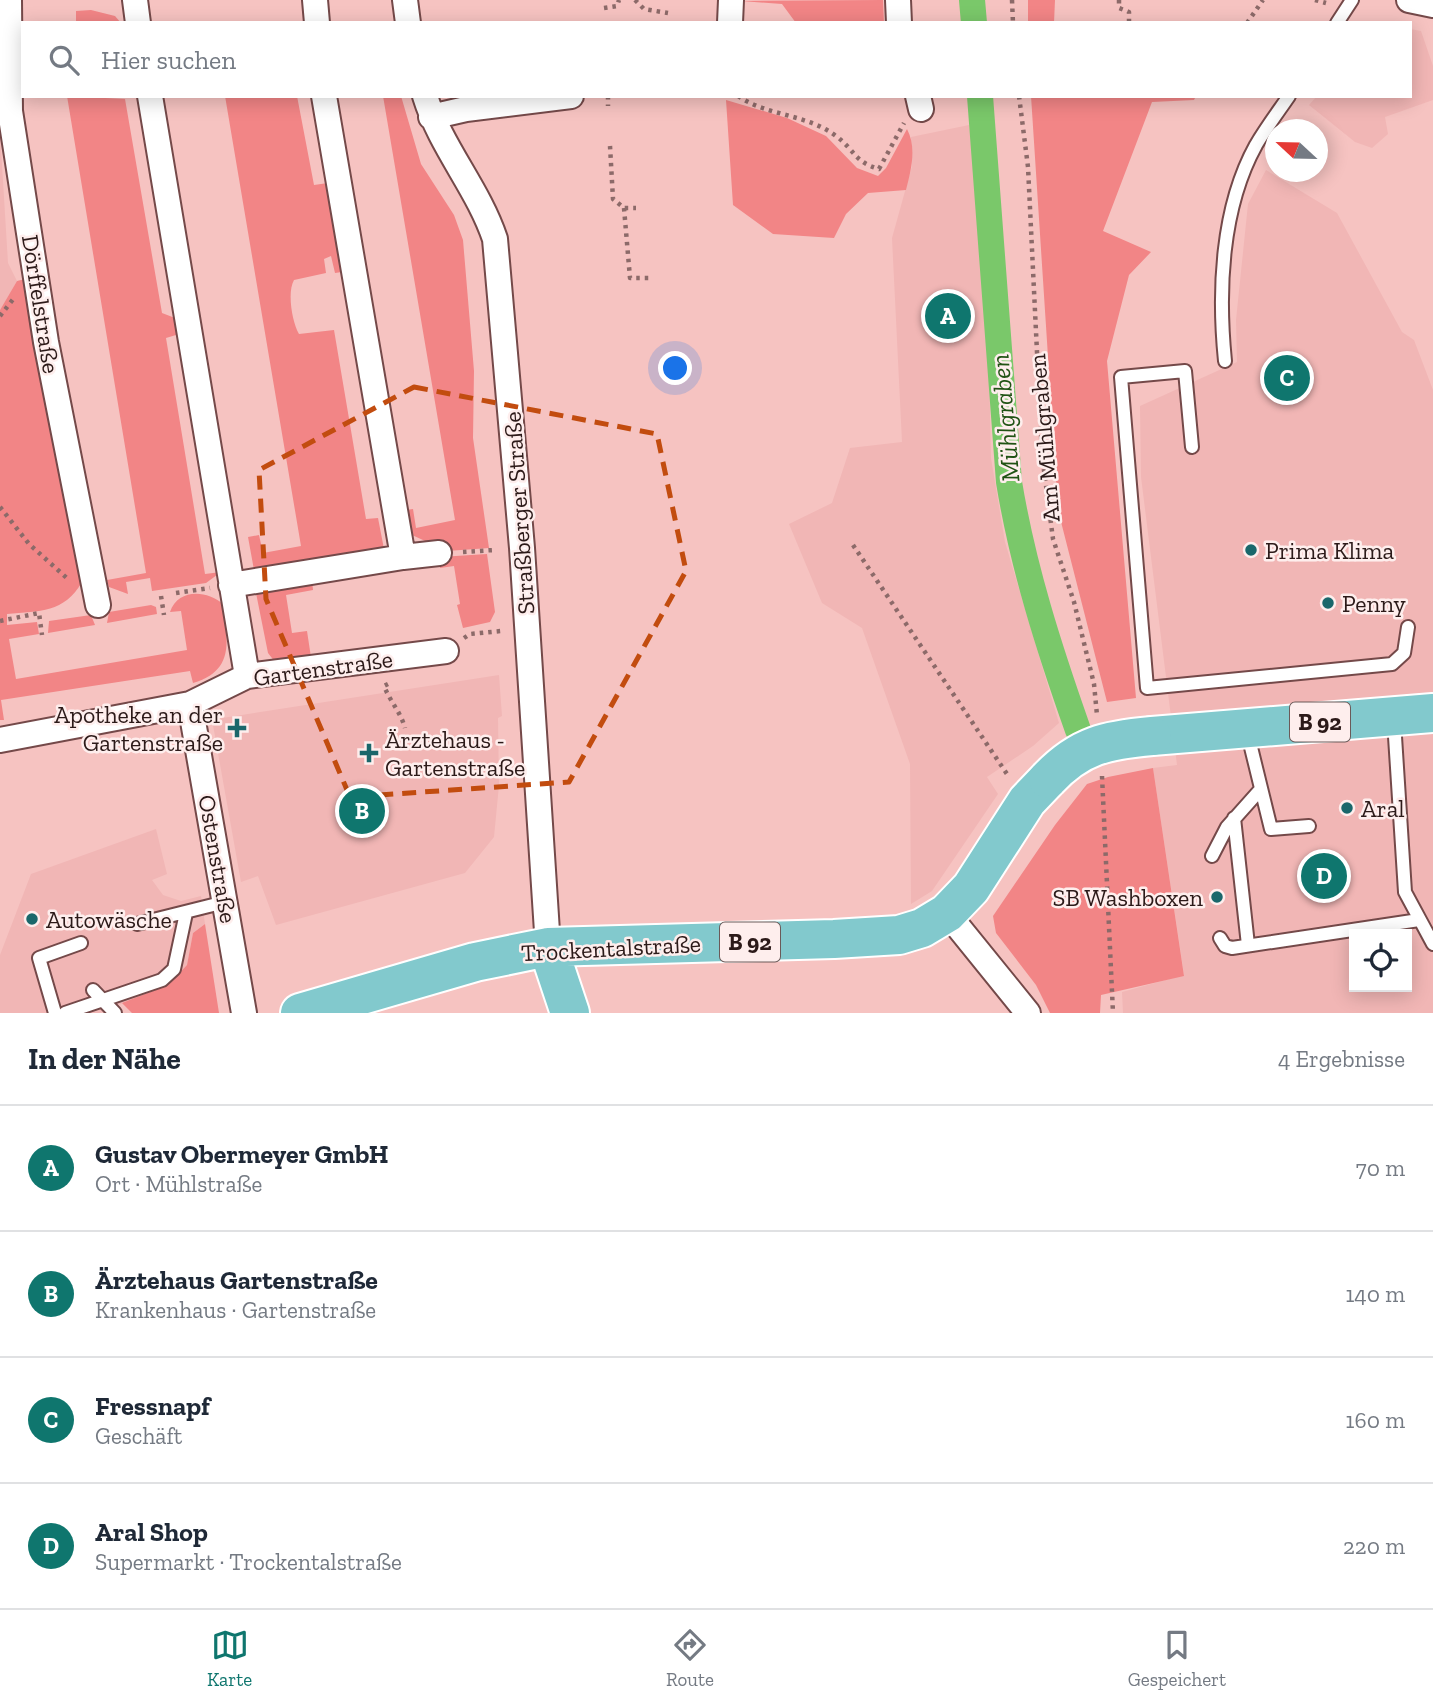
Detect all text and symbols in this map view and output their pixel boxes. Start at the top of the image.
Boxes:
search box [21,21,1412,98]
icon: search [45,41,83,79]
text: Hier suchen [101,44,236,76]
north arrow [1265,119,1328,182]
street label: Dörffelstraße [16,233,66,375]
pin: A [925,290,971,342]
your location [658,351,692,385]
pin: C [1264,352,1310,404]
water label: Mühlgraben [983,353,1027,483]
street label: Am Mühlgraben [1022,353,1066,523]
street label: Straßberger Straße [497,411,541,615]
place label: Prima Klima [1265,536,1395,565]
marker: Prima Klima [1243,542,1259,558]
place label: Penny [1342,589,1406,618]
marker: Penny [1320,595,1336,611]
street label: Gartenstraße [252,644,394,692]
place label: Apotheke an der Gartenstraße [54,700,223,757]
road number: B 92 [1290,702,1350,742]
marker: Apotheke an der Gartenstraße [229,720,245,736]
place label: Ärztehaus - Gartenstraße [385,725,525,782]
marker: Ärztehaus - Gartenstraße [359,743,379,763]
pin: B [339,785,385,837]
street label: Ostenstraße [192,792,244,926]
place label: Aral [1361,794,1405,823]
marker: Aral [1339,800,1355,816]
pin: D [1301,850,1347,902]
place label: SB Washboxen [1053,883,1203,912]
marker: SB Washboxen [1209,889,1225,905]
place label: Autowäsche [46,905,172,934]
marker: Autowäsche [24,911,40,927]
road number: B 92 [720,923,780,962]
street label: Trockentalstraße [520,929,702,967]
map controls [1349,929,1412,992]
button: locate [1349,929,1412,992]
text: In der Nähe [28,1041,181,1077]
text: 4 Ergebnisse [1278,1045,1405,1073]
text: Gustav Obermeyer GmbH [95,1138,389,1170]
text: A [43,1154,59,1182]
text: 70 m [1356,1154,1405,1182]
text: Ort · Mühlstraße [95,1170,262,1198]
text: Ärztehaus Gartenstraße [95,1264,378,1296]
text: B [44,1280,58,1308]
text: 140 m [1345,1280,1405,1308]
text: Krankenhaus · Gartenstraße [95,1296,376,1324]
text: Fressnapf [95,1390,210,1422]
text: C [44,1406,58,1434]
text: 160 m [1346,1406,1405,1434]
text: Geschäft [95,1422,182,1450]
text: Aral Shop [95,1516,208,1548]
text: D [43,1532,59,1560]
text: 220 m [1343,1532,1405,1560]
text: Supermarkt · Trockentalstraße [95,1548,402,1576]
tab: Karte [207,1626,252,1691]
tab: Route [666,1626,714,1691]
tab: Gespeichert [1128,1626,1226,1691]

